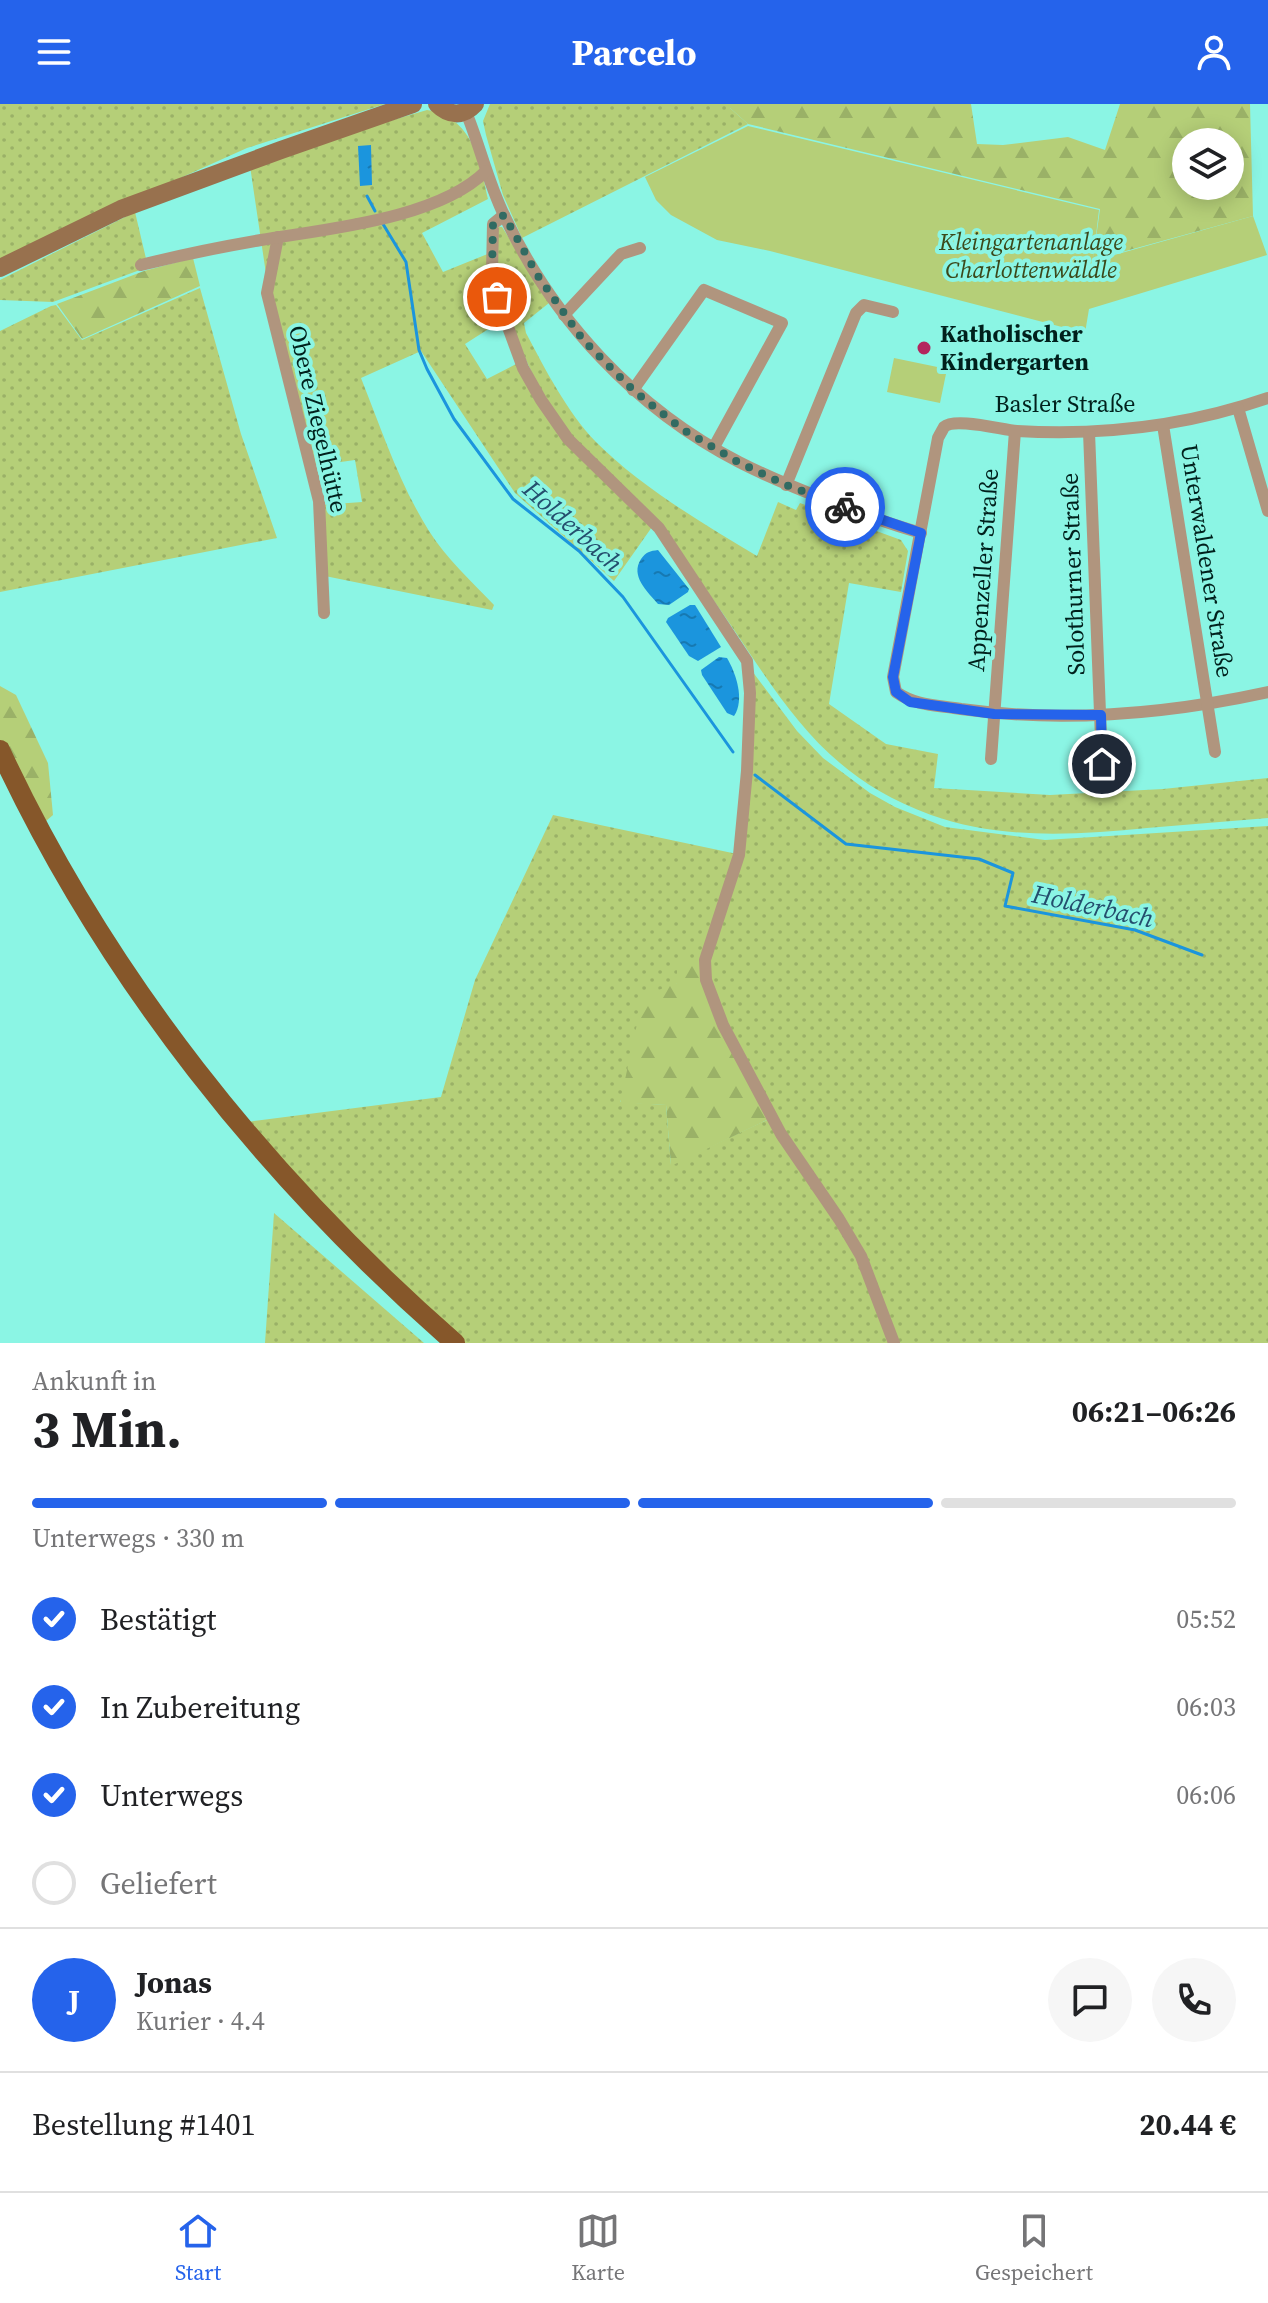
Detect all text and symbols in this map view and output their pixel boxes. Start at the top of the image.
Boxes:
text: Parcelo [571,28,697,77]
icon: menu [32,30,76,74]
icon: person [1192,30,1236,74]
map controls [1172,128,1244,200]
button: layers [1172,128,1244,200]
park label: Kleingartenanlage Charlottenwäldle [938,225,1123,286]
pin [463,263,531,331]
icon: bag [475,275,519,319]
place label: Katholischer Kindergarten [940,317,1089,378]
street label: Obere Ziegelhütte [281,322,356,516]
marker: Katholischer Kindergarten [915,339,933,357]
street label: Basler Straße [994,387,1136,420]
street label: Unterwaldener Straße [1173,442,1242,680]
courier [805,467,885,547]
street label: Appenzeller Straße [959,467,1006,673]
water label: Holderbach [514,471,631,581]
street label: Solothurner Straße [1052,472,1093,676]
icon: bike [823,485,867,529]
pin [1068,730,1136,798]
icon: home [1080,742,1124,786]
water label: Holderbach [1028,875,1157,936]
text: Ankunft in [32,1363,156,1399]
text: 06:21–06:26 [1072,1391,1236,1432]
text: 3 Min. [32,1393,182,1464]
text: Unterwegs · 330 m [32,1520,244,1556]
icon: check [32,1597,76,1641]
text: Bestätigt [100,1599,216,1640]
text: 05:52 [1176,1601,1236,1637]
icon: check [32,1685,76,1729]
text: In Zubereitung [100,1687,300,1728]
text: 06:03 [1176,1689,1236,1725]
icon: check [32,1773,76,1817]
text: Unterwegs [100,1775,243,1816]
text: 06:06 [1176,1777,1236,1813]
text: Geliefert [100,1863,217,1904]
button: chat [1048,1958,1132,2042]
button: phone [1152,1958,1236,2042]
text: Jonas [136,1962,212,2003]
text: J [68,1980,80,2021]
text: Kurier · 4.4 [136,2003,265,2039]
text: Bestellung #1401 [32,2104,256,2145]
text: 20.44 € [1139,2104,1236,2145]
tab: Start [175,2209,221,2287]
tab: Karte [571,2209,625,2287]
tab: Gespeichert [975,2209,1093,2287]

